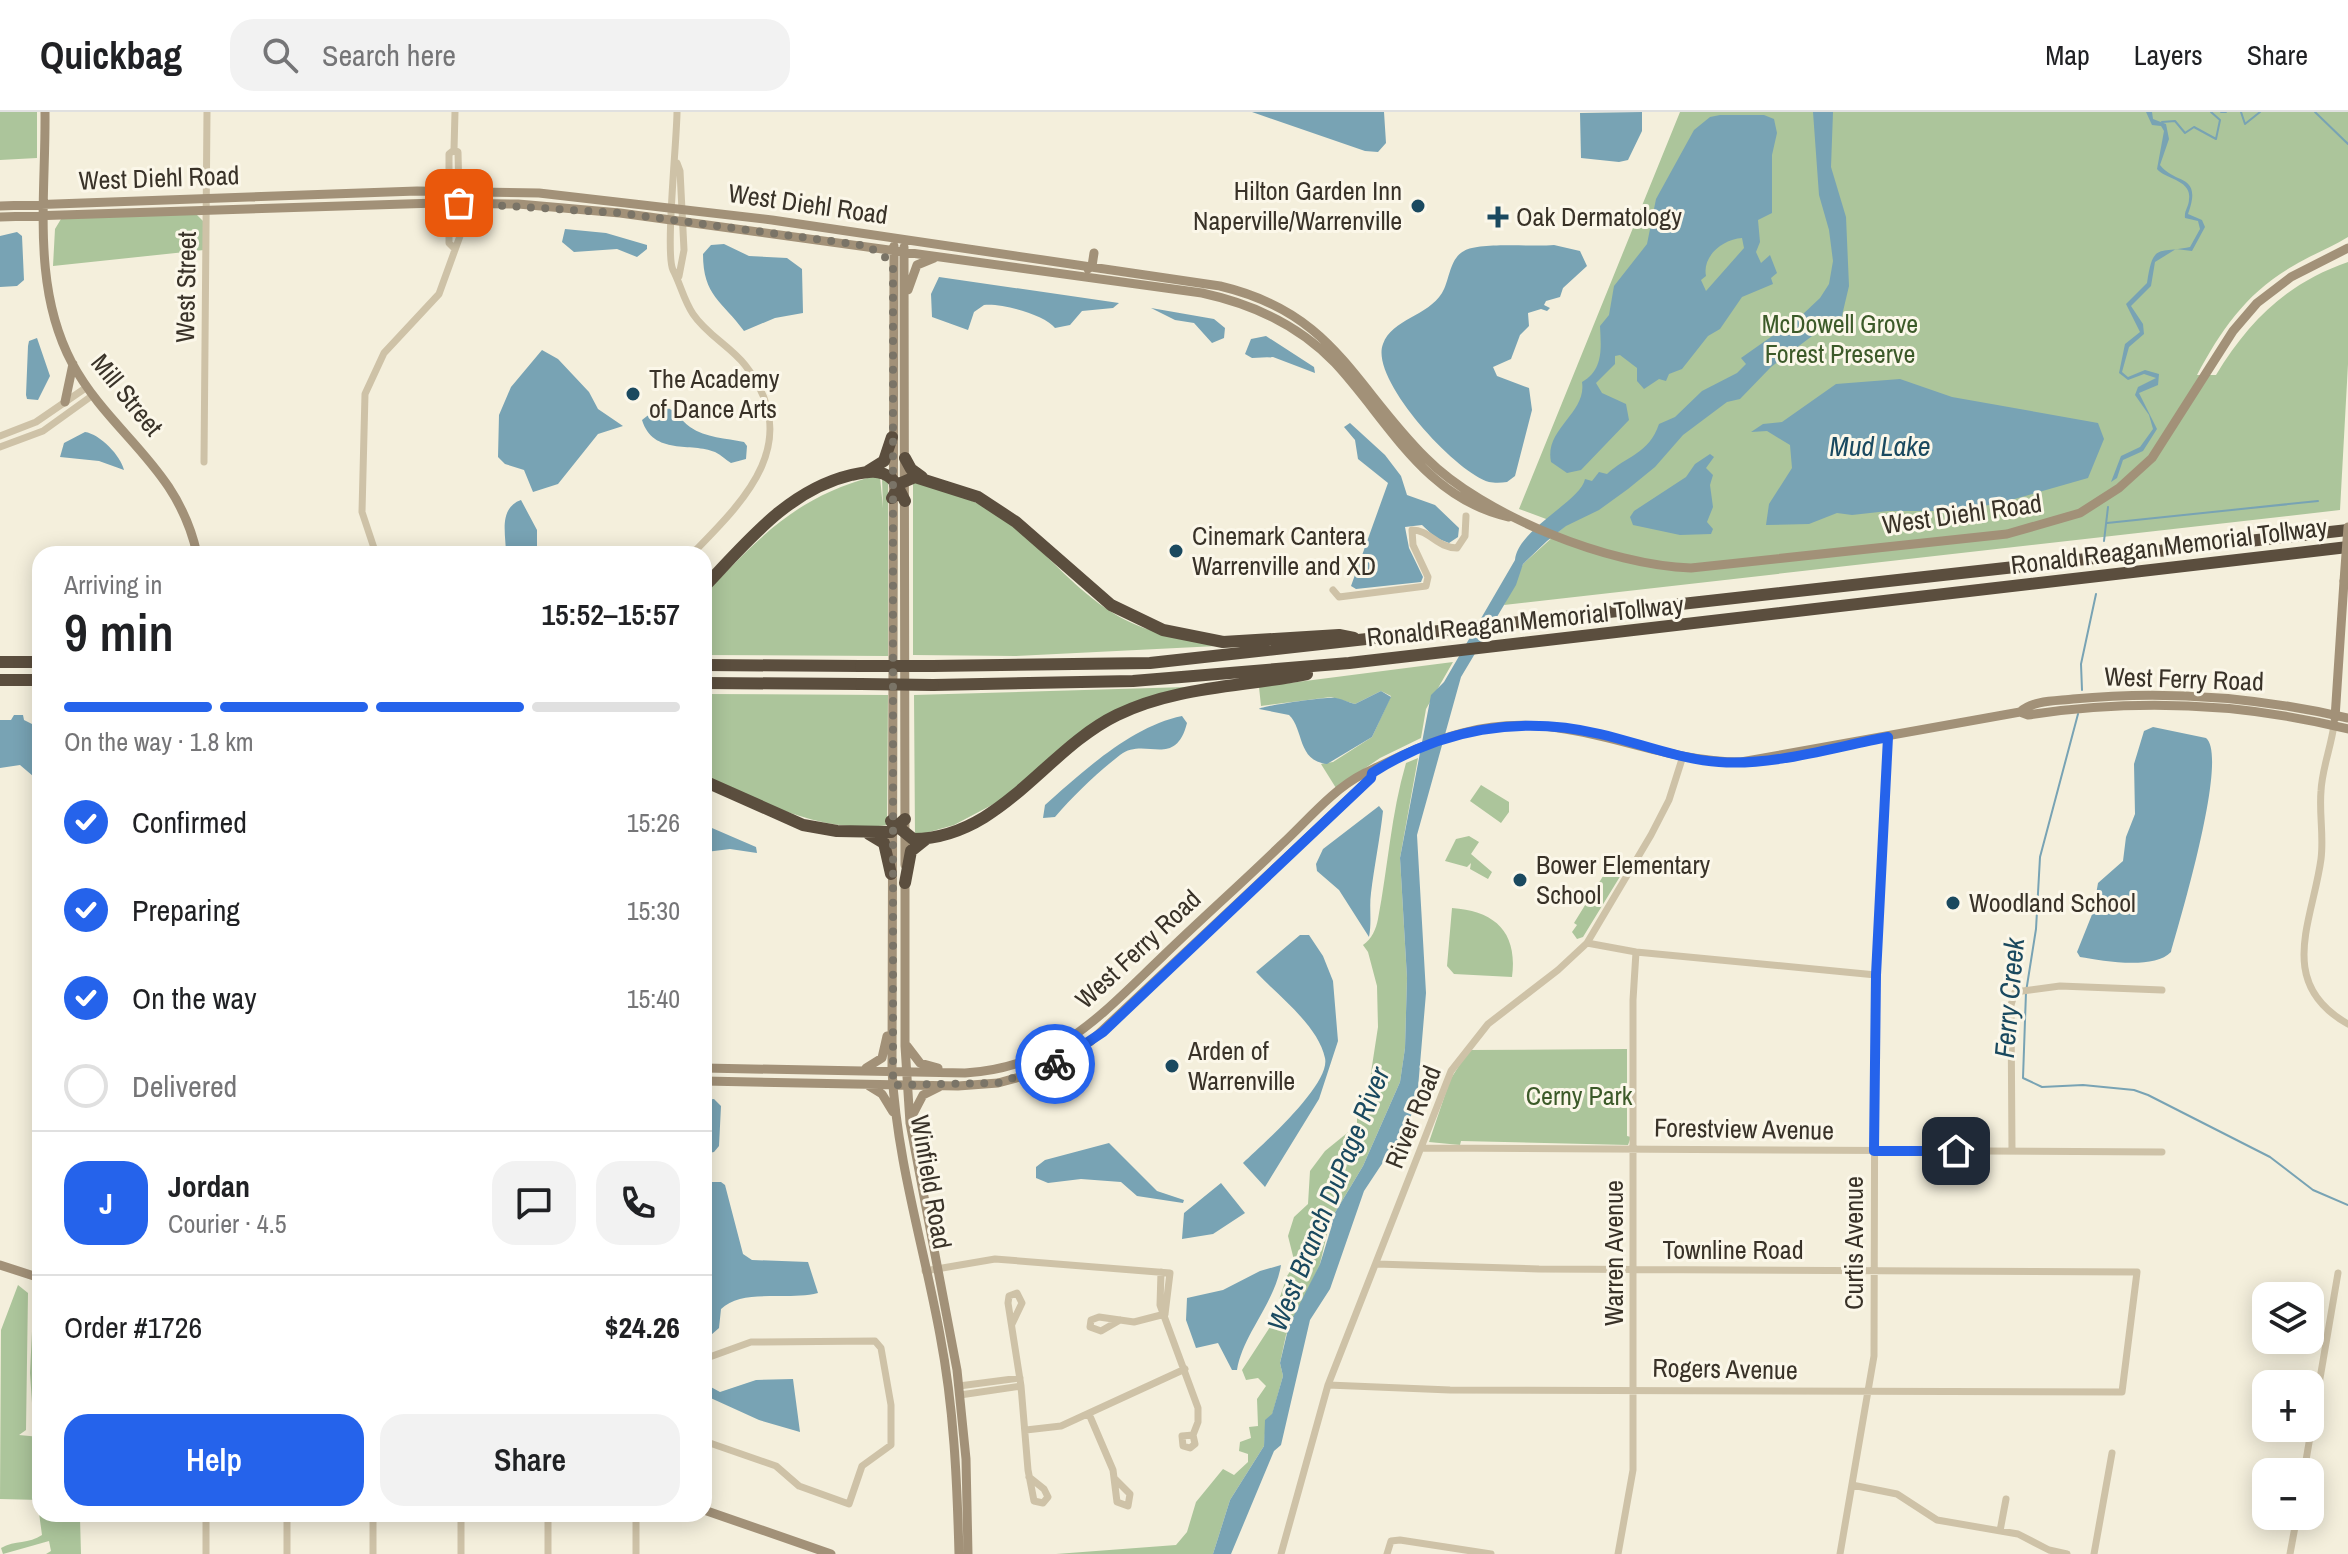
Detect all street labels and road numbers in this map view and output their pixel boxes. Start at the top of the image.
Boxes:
street label: West Diehl Road [78,157,240,198]
street label: West Diehl Road [726,175,890,232]
street label: West Street [167,231,204,343]
street label: Mill Street [84,346,171,443]
street label: West Diehl Road [1880,485,2044,542]
street label: Ronald Reagan Memorial Tollway [2009,509,2329,582]
street label: Ronald Reagan Memorial Tollway [1365,586,1685,655]
street label: West Ferry Road [2104,658,2264,699]
street label: West Ferry Road [1067,881,1208,1016]
street label: River Road [1376,1060,1449,1173]
street label: Forestview Avenue [1654,1109,1834,1148]
street label: Winfield Road [903,1112,960,1251]
street label: Curtis Avenue [1836,1176,1871,1310]
street label: Warren Avenue [1596,1180,1631,1326]
street label: Townline Road [1662,1232,1804,1267]
street label: Rogers Avenue [1652,1350,1798,1387]

